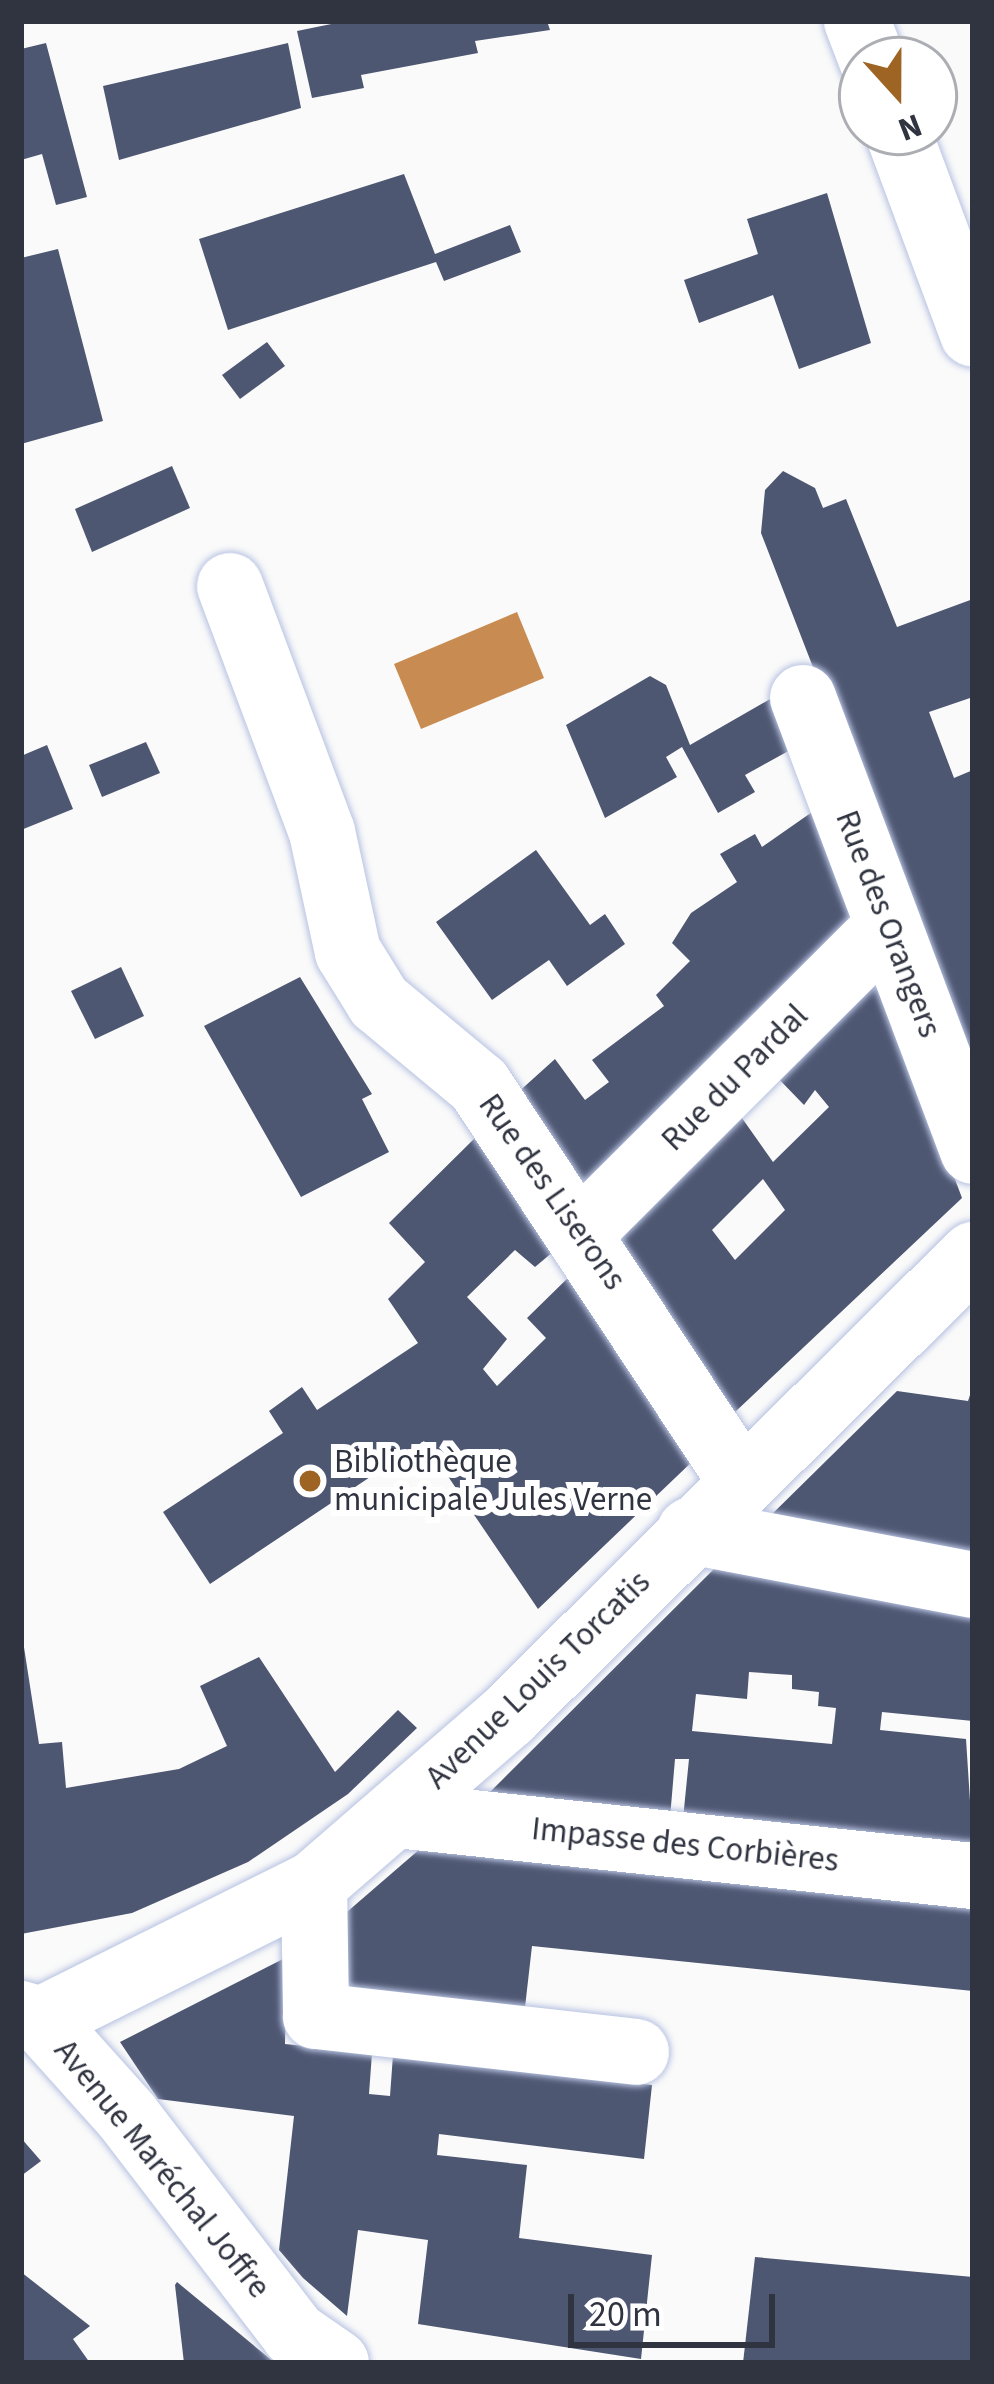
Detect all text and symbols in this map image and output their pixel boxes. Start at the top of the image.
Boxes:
north arrow [838,36,958,156]
text: N [891,101,929,153]
street label: Rue des Orangers [827,805,949,1043]
street label: Rue du Pardal [653,996,817,1160]
street label: Rue des Liserons [470,1086,634,1298]
place label: Bibliothèque municipale Jules Verne [334,1442,652,1520]
marker: Bibliothèque municipale Jules Verne [297,1468,323,1494]
street label: Avenue Louis Torcatis [417,1563,659,1797]
street label: Impasse des Corbières [530,1809,840,1881]
street label: Avenue Maréchal Joffre [46,2032,278,2306]
scale bar [574,2270,781,2344]
text: 20 m [589,2289,662,2340]

